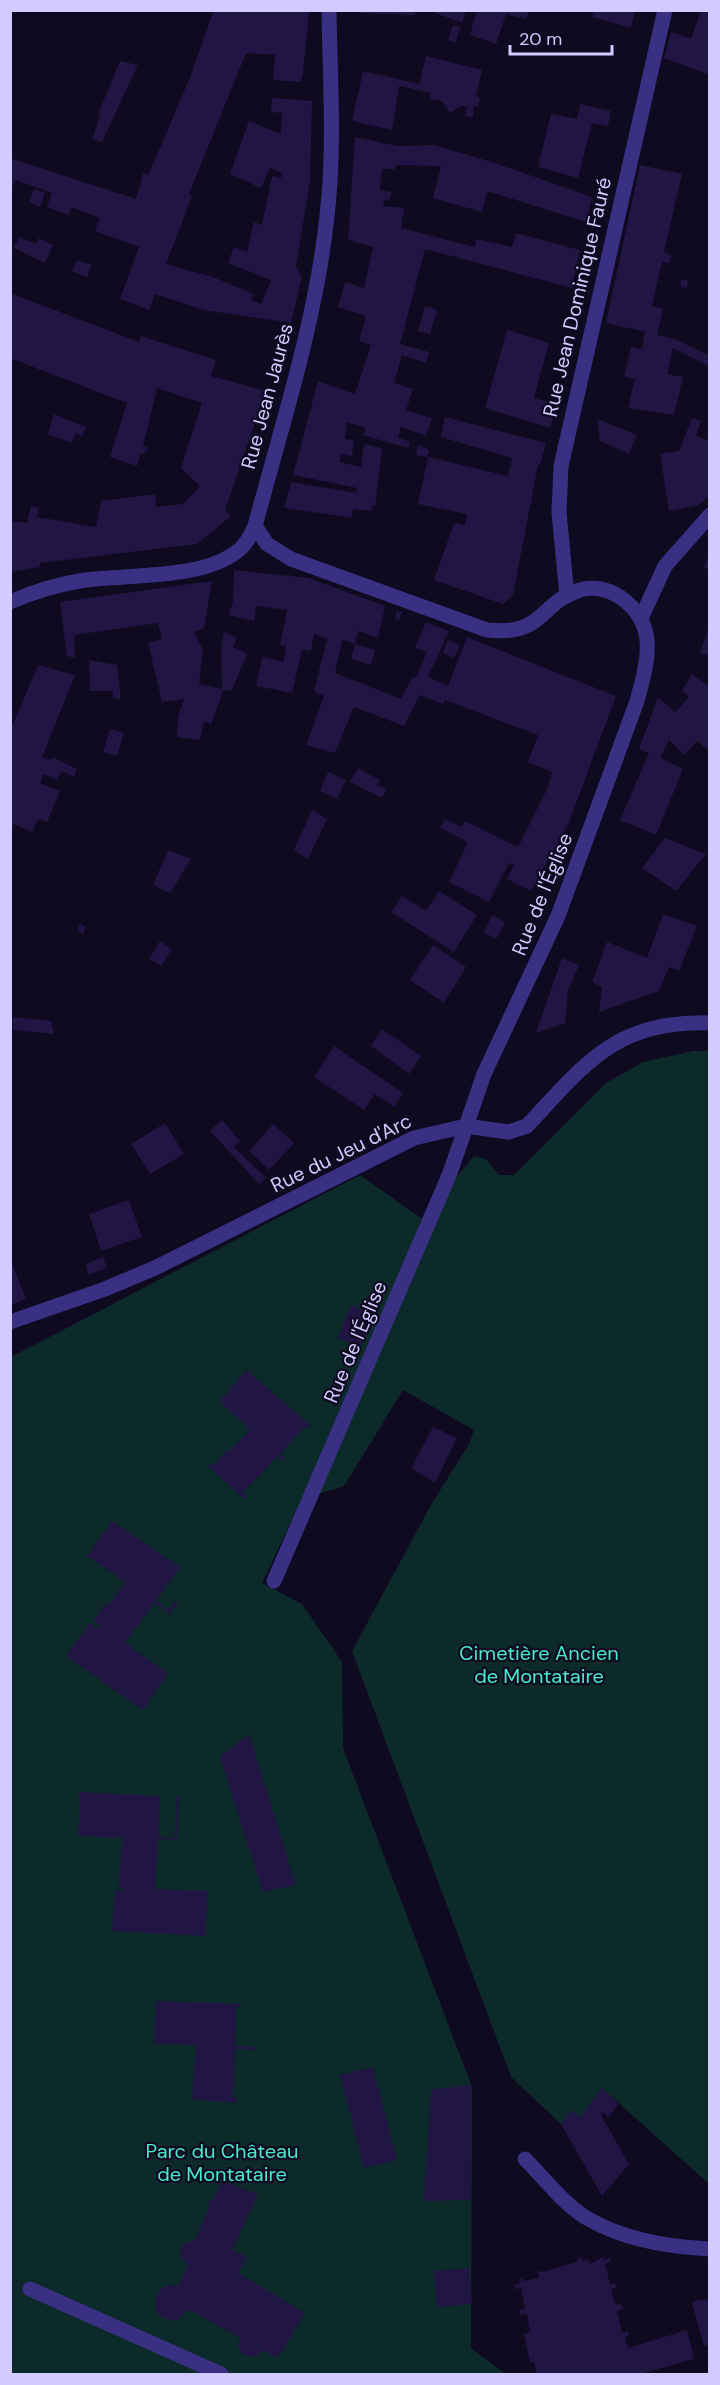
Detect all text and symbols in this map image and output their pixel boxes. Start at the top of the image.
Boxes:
scale bar [510,18,612,56]
text: 20 m [519,27,562,51]
street label: Rue Jean Dominique Fauré [537,175,617,419]
street label: Rue Jean Jaurès [235,320,299,472]
street label: Rue de l'Église [506,829,578,959]
street label: Rue du Jeu d'Arc [266,1108,416,1198]
street label: Rue de l'Église [318,1277,392,1407]
park label: Cimetière Ancien de Montataire [459,1640,619,1689]
park label: Parc du Château de Montataire [146,2138,298,2187]

